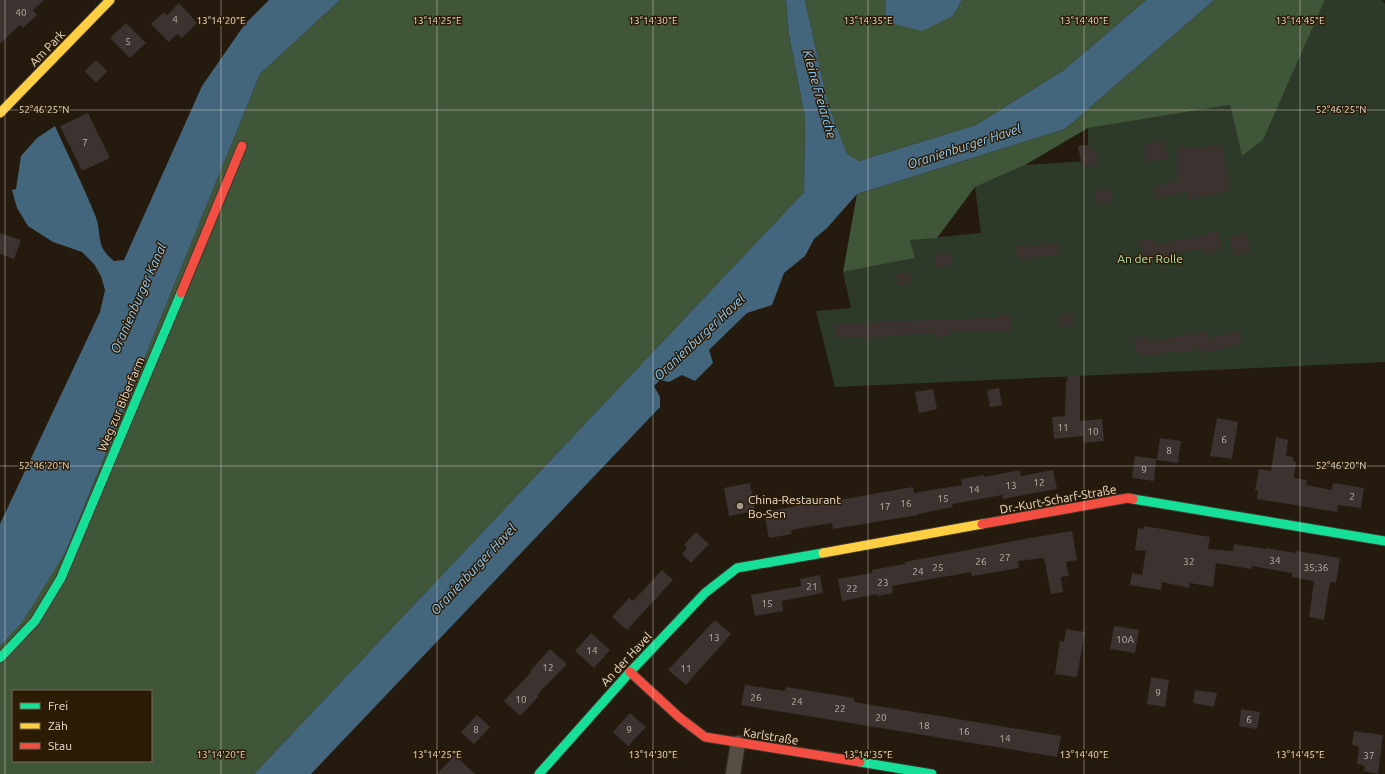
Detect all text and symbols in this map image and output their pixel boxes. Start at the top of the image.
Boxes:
house number: 40 [15,7,27,18]
house number: 4 [172,14,178,25]
text: 13°14'20"E [196,15,246,26]
text: 13°14'25"E [412,15,462,26]
text: 13°14'30"E [628,15,678,26]
text: 13°14'35"E [843,15,893,26]
text: 13°14'40"E [1059,15,1109,26]
text: 13°14'45"E [1275,15,1325,26]
street label: Am Park [27,27,67,69]
house number: 5 [125,36,131,47]
water label: Kleine Freiarche [801,48,839,140]
text: 52°46'25"N [19,104,69,115]
text: 52°46'25"N [1316,104,1366,115]
water label: Oranienburger Havel [905,121,1023,171]
house number: 7 [82,137,88,148]
water label: Oranienburger Kanal [107,240,169,355]
park label: An der Rolle [1117,252,1183,265]
water label: Oranienburger Havel [651,291,747,383]
street label: Weg zur Biberfarm [95,355,147,453]
house number: 11 [1057,422,1069,433]
house number: 10 [1087,426,1099,437]
house number: 6 [1221,434,1227,445]
house number: 8 [1166,445,1172,456]
text: 52°46'20"N [19,460,69,471]
text: 52°46'20"N [1316,460,1366,471]
house number: 9 [1141,464,1147,475]
house number: 12 [1033,477,1045,488]
house number: 13 [1005,480,1017,491]
street label: Dr.-Kurt-Scharf-Straße [999,482,1117,516]
house number: 14 [968,484,980,495]
house number: 2 [1349,491,1355,502]
place label: China-Restaurant Bo-Sen [748,493,841,520]
house number: 15 [937,493,949,504]
house number: 16 [900,498,912,509]
marker: China-Restaurant Bo-Sen [735,501,745,511]
house number: 17 [879,501,891,512]
water label: Oranienburger Havel [427,521,519,617]
house number: 27 [999,552,1011,563]
house number: 34 [1269,555,1281,566]
house number: 26 [975,556,987,567]
house number: 32 [1183,556,1195,567]
house number: 25 [932,562,944,573]
house number: 35;36 [1303,562,1329,573]
house number: 24 [912,566,924,577]
house number: 23 [877,577,889,588]
house number: 21 [806,581,818,592]
house number: 22 [846,583,858,594]
house number: 15 [761,598,773,609]
street label: An der Havel [598,630,654,688]
house number: 13 [708,632,720,643]
house number: 10A [1116,634,1134,645]
house number: 14 [586,645,598,656]
house number: 12 [542,662,554,673]
house number: 11 [680,663,692,674]
house number: 9 [1155,687,1161,698]
legend [12,690,152,762]
house number: 26 [750,692,762,703]
house number: 10 [515,694,527,705]
house number: 24 [791,696,803,707]
text: Frei [48,699,68,712]
house number: 22 [834,703,846,714]
house number: 20 [875,712,887,723]
house number: 6 [1246,714,1252,725]
text: Zäh [48,719,68,732]
house number: 18 [918,720,930,731]
house number: 8 [473,724,479,735]
house number: 9 [626,724,632,735]
street label: Karlstraße [742,725,800,747]
house number: 16 [958,726,970,737]
house number: 14 [999,733,1011,744]
text: Stau [48,739,72,752]
text: 13°14'20"E [196,749,246,760]
text: 13°14'25"E [412,749,462,760]
text: 13°14'30"E [628,749,678,760]
text: 13°14'35"E [843,749,893,760]
text: 13°14'40"E [1059,749,1109,760]
text: 13°14'45"E [1275,749,1325,760]
house number: 37 [1363,750,1375,761]

